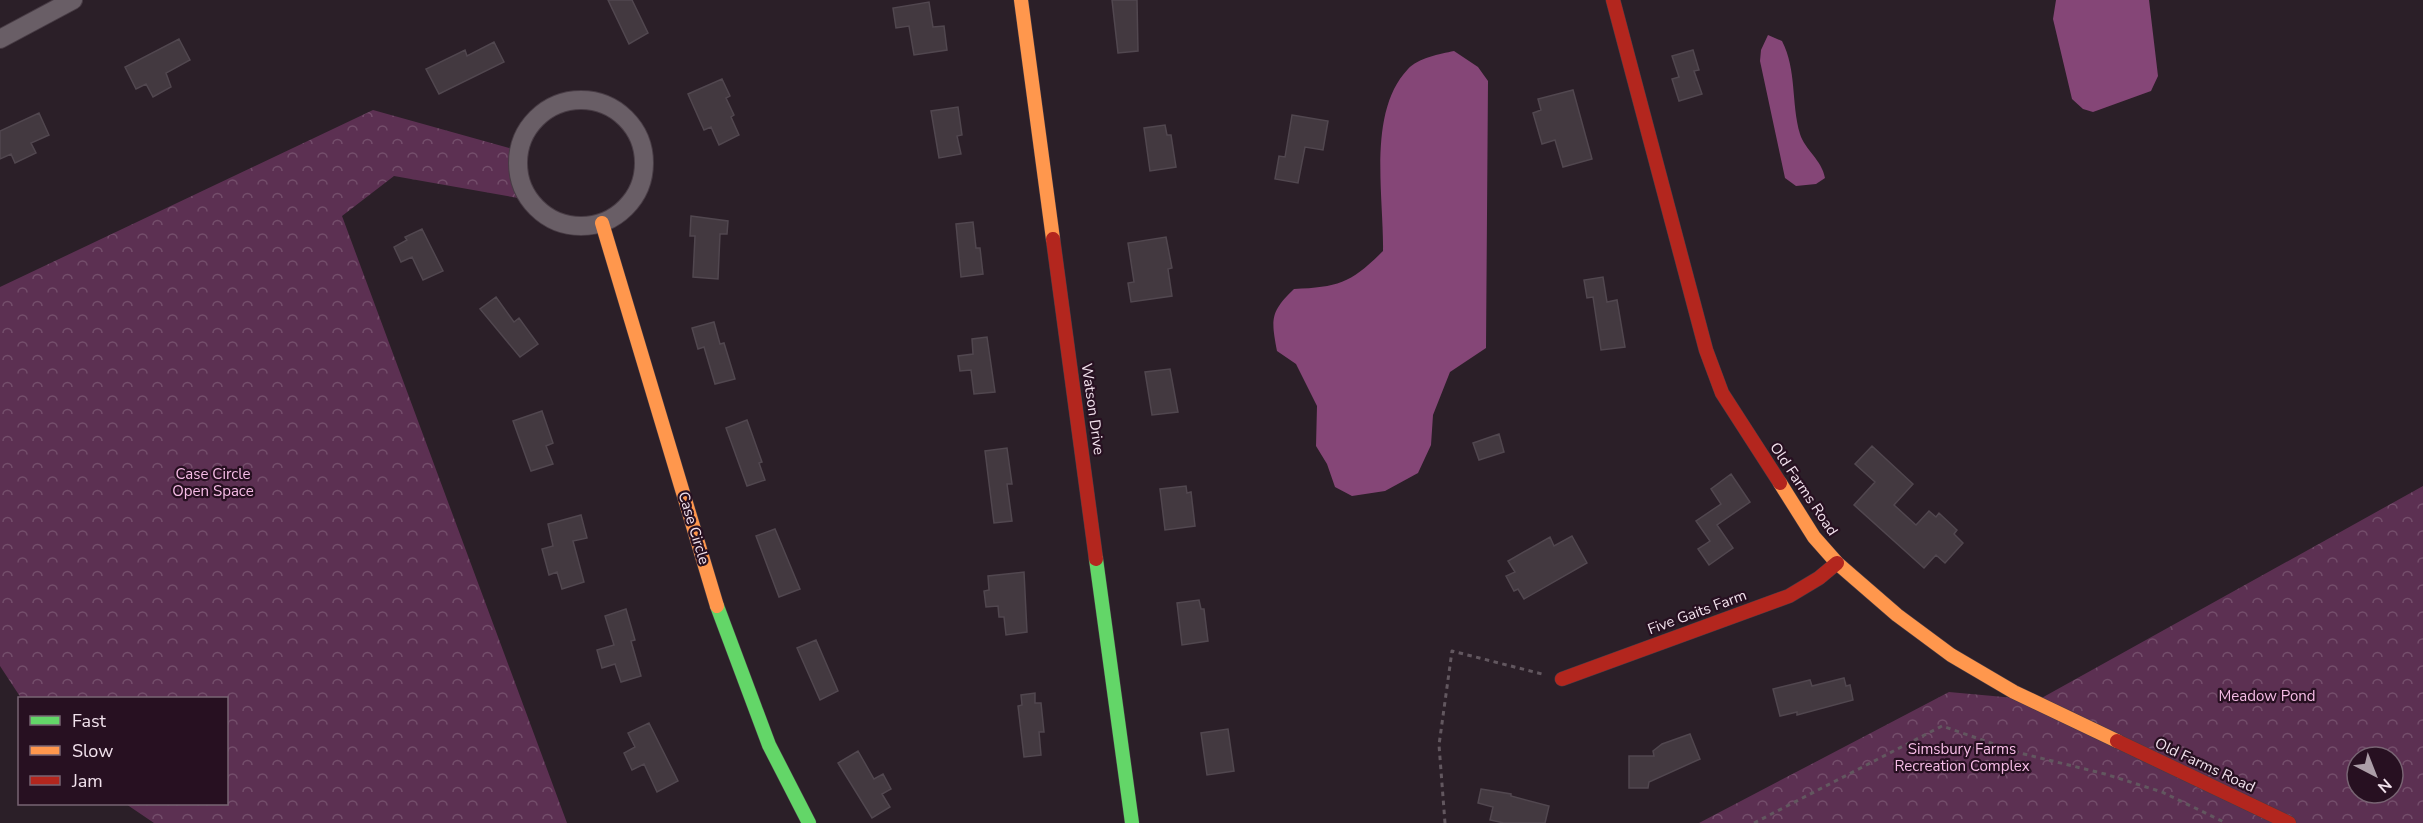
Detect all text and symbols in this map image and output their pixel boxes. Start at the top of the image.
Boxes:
street label: Watson Drive [1077,362,1109,456]
street label: Old Farms Road [1765,438,1843,540]
park label: Case Circle Open Space [172,464,254,501]
street label: Case Circle [673,489,715,567]
street label: Five Gaits Farm [1645,585,1749,639]
park label: Meadow Pond [2219,686,2315,706]
legend [18,697,228,805]
text: Fast [72,709,107,733]
street label: Old Farms Road [2152,733,2258,797]
text: Slow [72,739,113,763]
park label: Simsbury Farms Recreation Complex [1894,739,2030,776]
north arrow [2345,745,2405,805]
text: Jam [71,769,103,793]
text: N [2373,773,2396,798]

